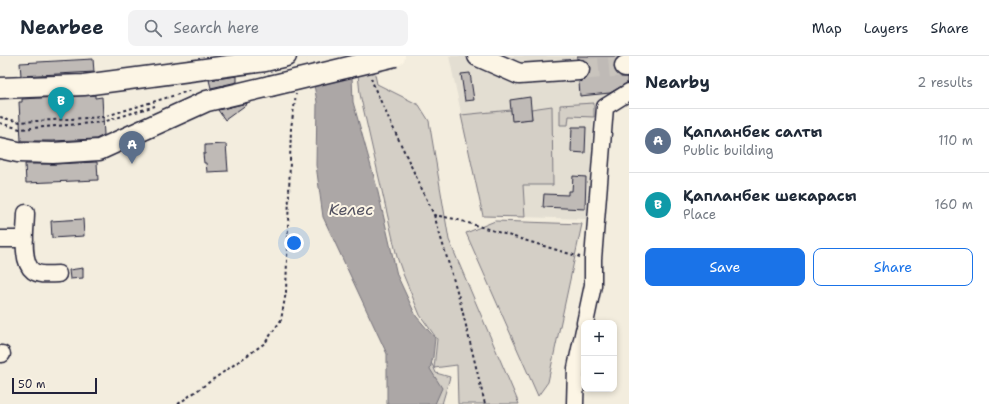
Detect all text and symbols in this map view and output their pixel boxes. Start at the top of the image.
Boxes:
search box [128,10,408,46]
text: Nearbee [20,15,104,40]
icon: search [142,17,164,39]
text: Search here [174,18,259,38]
text: Map [812,19,842,37]
text: Layers [864,19,908,37]
text: Share [930,19,969,37]
text: Nearby [645,71,710,93]
text: 2 results [917,74,973,91]
pin: B [48,87,74,120]
text: Қапланбек салты [683,122,822,142]
pin: A [119,131,145,164]
text: A [653,132,663,149]
text: 110 m [938,132,973,149]
text: Public building [683,142,774,159]
text: Қапланбек шекарасы [683,186,857,206]
text: B [654,196,662,213]
text: 160 m [935,196,973,213]
water label: Келес [329,199,373,220]
text: Place [683,206,716,223]
your location [284,233,304,253]
button: Save [645,248,805,286]
button: Share [813,248,973,286]
map controls [581,320,617,392]
button: + [581,320,617,356]
button: − [581,356,617,392]
scale bar [12,376,97,395]
text: 50 m [18,377,46,392]

